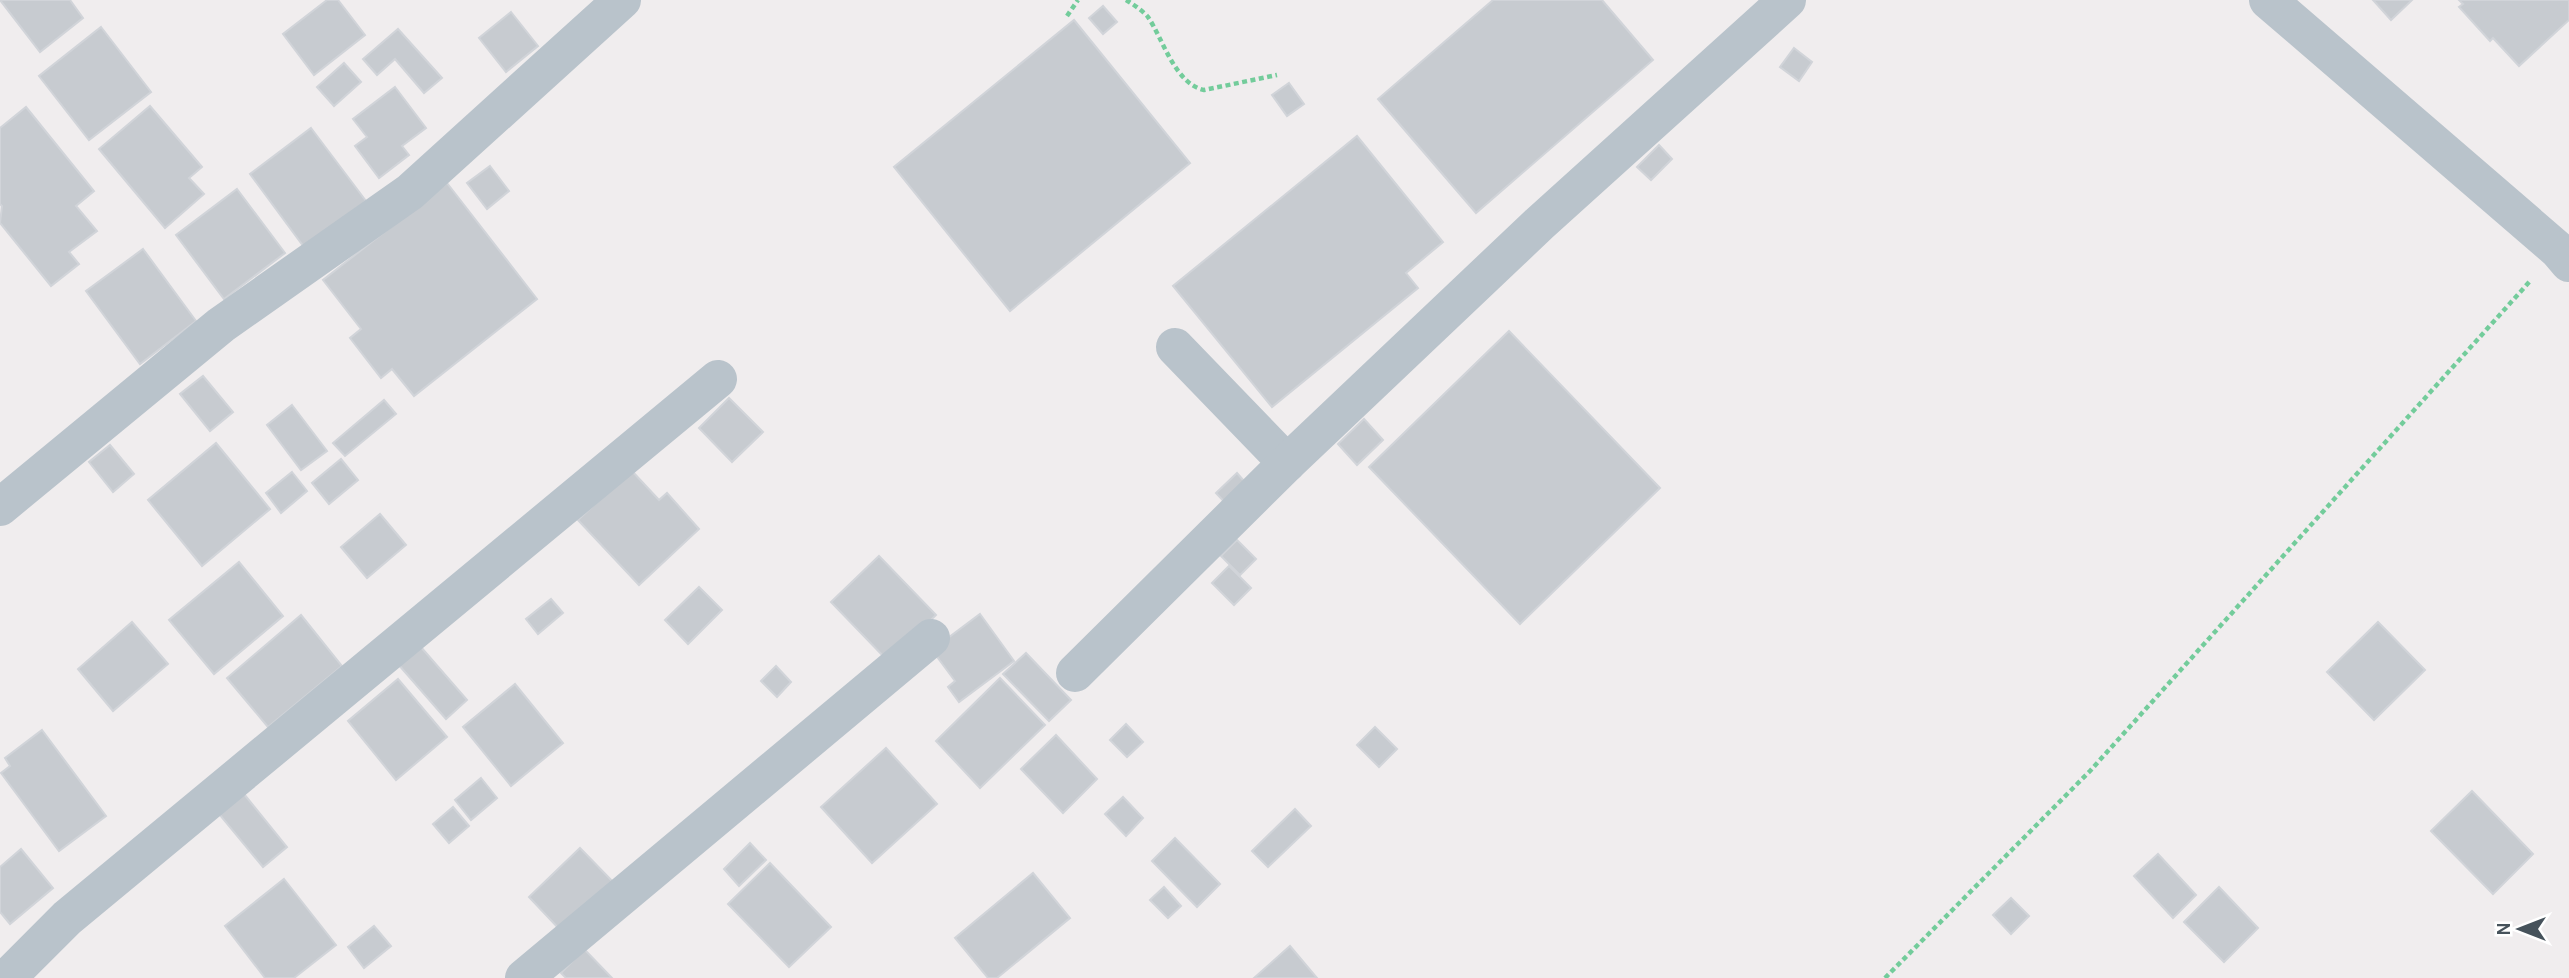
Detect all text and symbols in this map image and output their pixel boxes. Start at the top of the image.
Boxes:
north arrow [2485,894,2555,964]
text: N [2493,922,2515,936]

